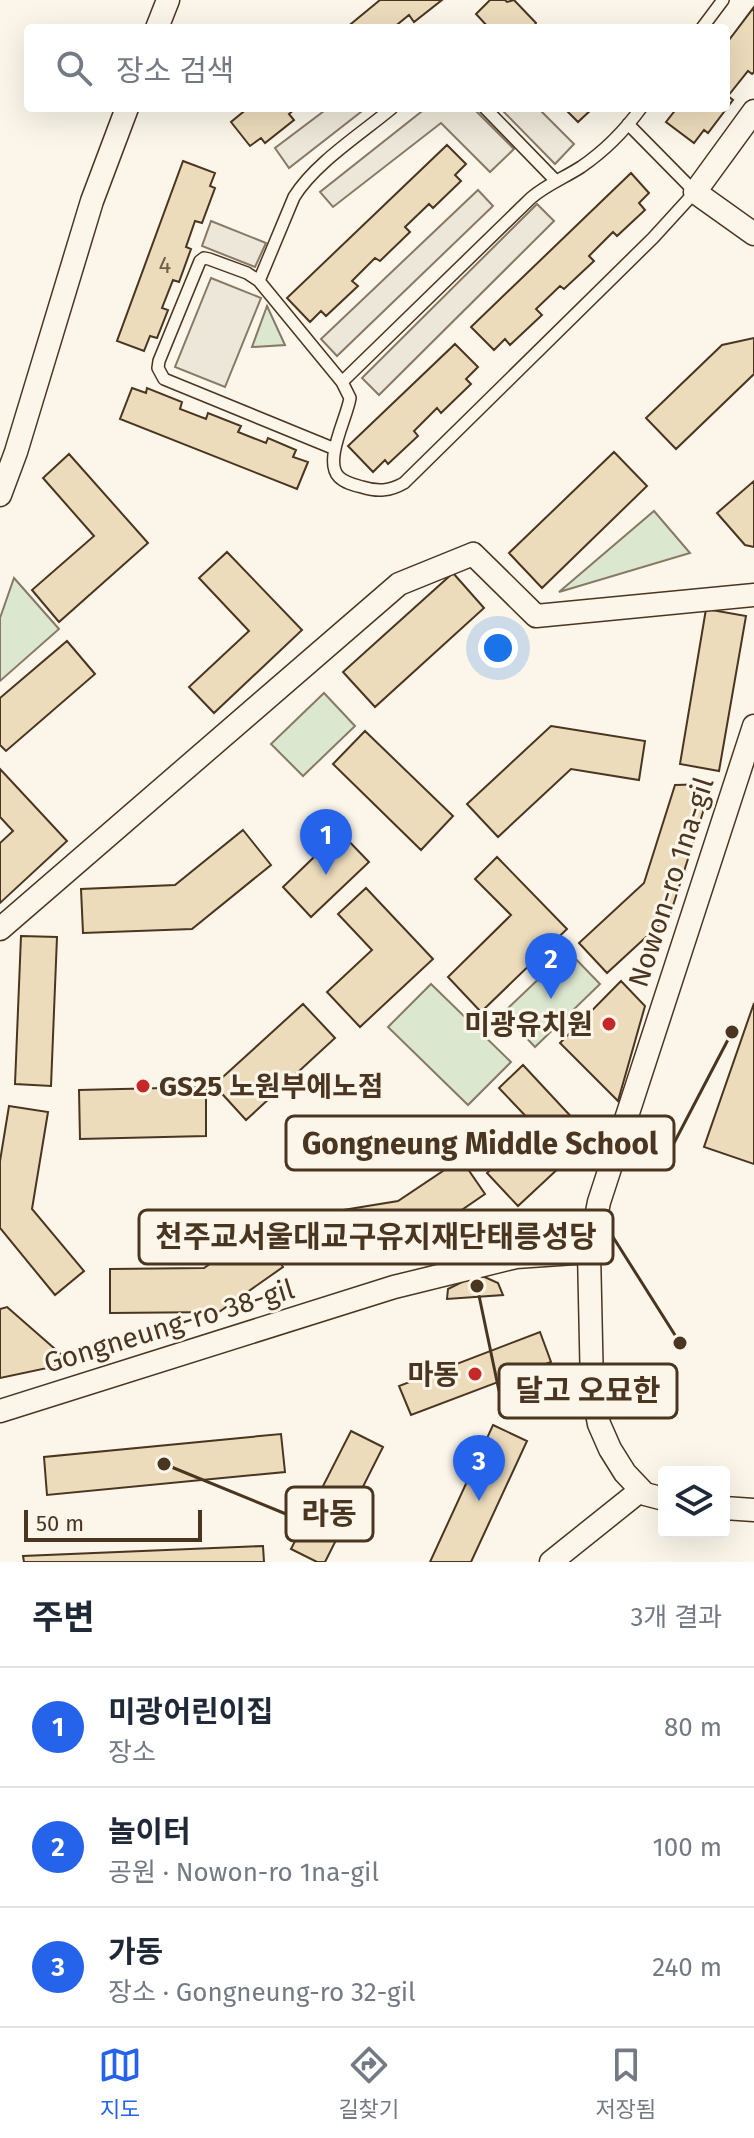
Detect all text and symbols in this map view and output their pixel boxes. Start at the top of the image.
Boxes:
search box [24,24,730,112]
icon: search [52,46,96,90]
text: 장소 검색 [116,53,234,89]
house number: 4 [159,251,172,279]
your location [478,628,518,668]
street label: Nowon-ro 1na-gil [622,773,720,991]
pin: 1 [300,809,352,875]
pin: 2 [525,933,577,999]
place label: 미광유치원 [464,1008,593,1041]
marker: 미광유치원 [600,1015,618,1033]
place label: GS25 노원부에노점 [159,1070,383,1103]
marker: GS25 노원부에노점 [134,1077,152,1095]
callout: Gongneung Middle School [286,1116,674,1170]
text: Gongneung Middle School [302,1126,658,1162]
callout: 천주교서울대교구유지재단태릉성당 [139,1210,613,1264]
text: 천주교서울대교구유지재단태릉성당 [155,1219,597,1255]
street label: Gongneung-ro 38-gil [40,1272,298,1380]
place label: 마동 [407,1358,459,1391]
callout: 달고 오묘한 [499,1364,677,1418]
marker: 마동 [466,1365,484,1383]
text: 달고 오묘한 [515,1373,661,1409]
pin: 3 [453,1435,505,1501]
map controls [658,1466,730,1538]
button: layers [658,1466,730,1538]
callout: 라동 [286,1487,373,1541]
text: 라동 [301,1496,357,1532]
scale bar [24,1506,202,1542]
text: 50 m [36,1510,84,1537]
text: 주변 [32,1597,95,1638]
text: 3개 결과 [630,1602,722,1633]
text: 미광어린이집 [108,1694,274,1730]
text: 1 [52,1712,64,1743]
text: 80 m [664,1712,722,1743]
text: 장소 [108,1737,156,1768]
text: 놀이터 [108,1814,191,1850]
text: 2 [51,1832,65,1863]
text: 100 m [653,1832,722,1863]
text: 공원 · Nowon-ro 1na-gil [108,1857,379,1888]
text: 가동 [108,1934,163,1970]
text: 3 [51,1952,65,1983]
text: 240 m [652,1952,722,1983]
text: 장소 · Gongneung-ro 32-gil [108,1977,416,2008]
tab: 지도 [98,2043,142,2123]
tab: 길찾기 [338,2043,399,2123]
tab: 저장됨 [595,2043,656,2123]

